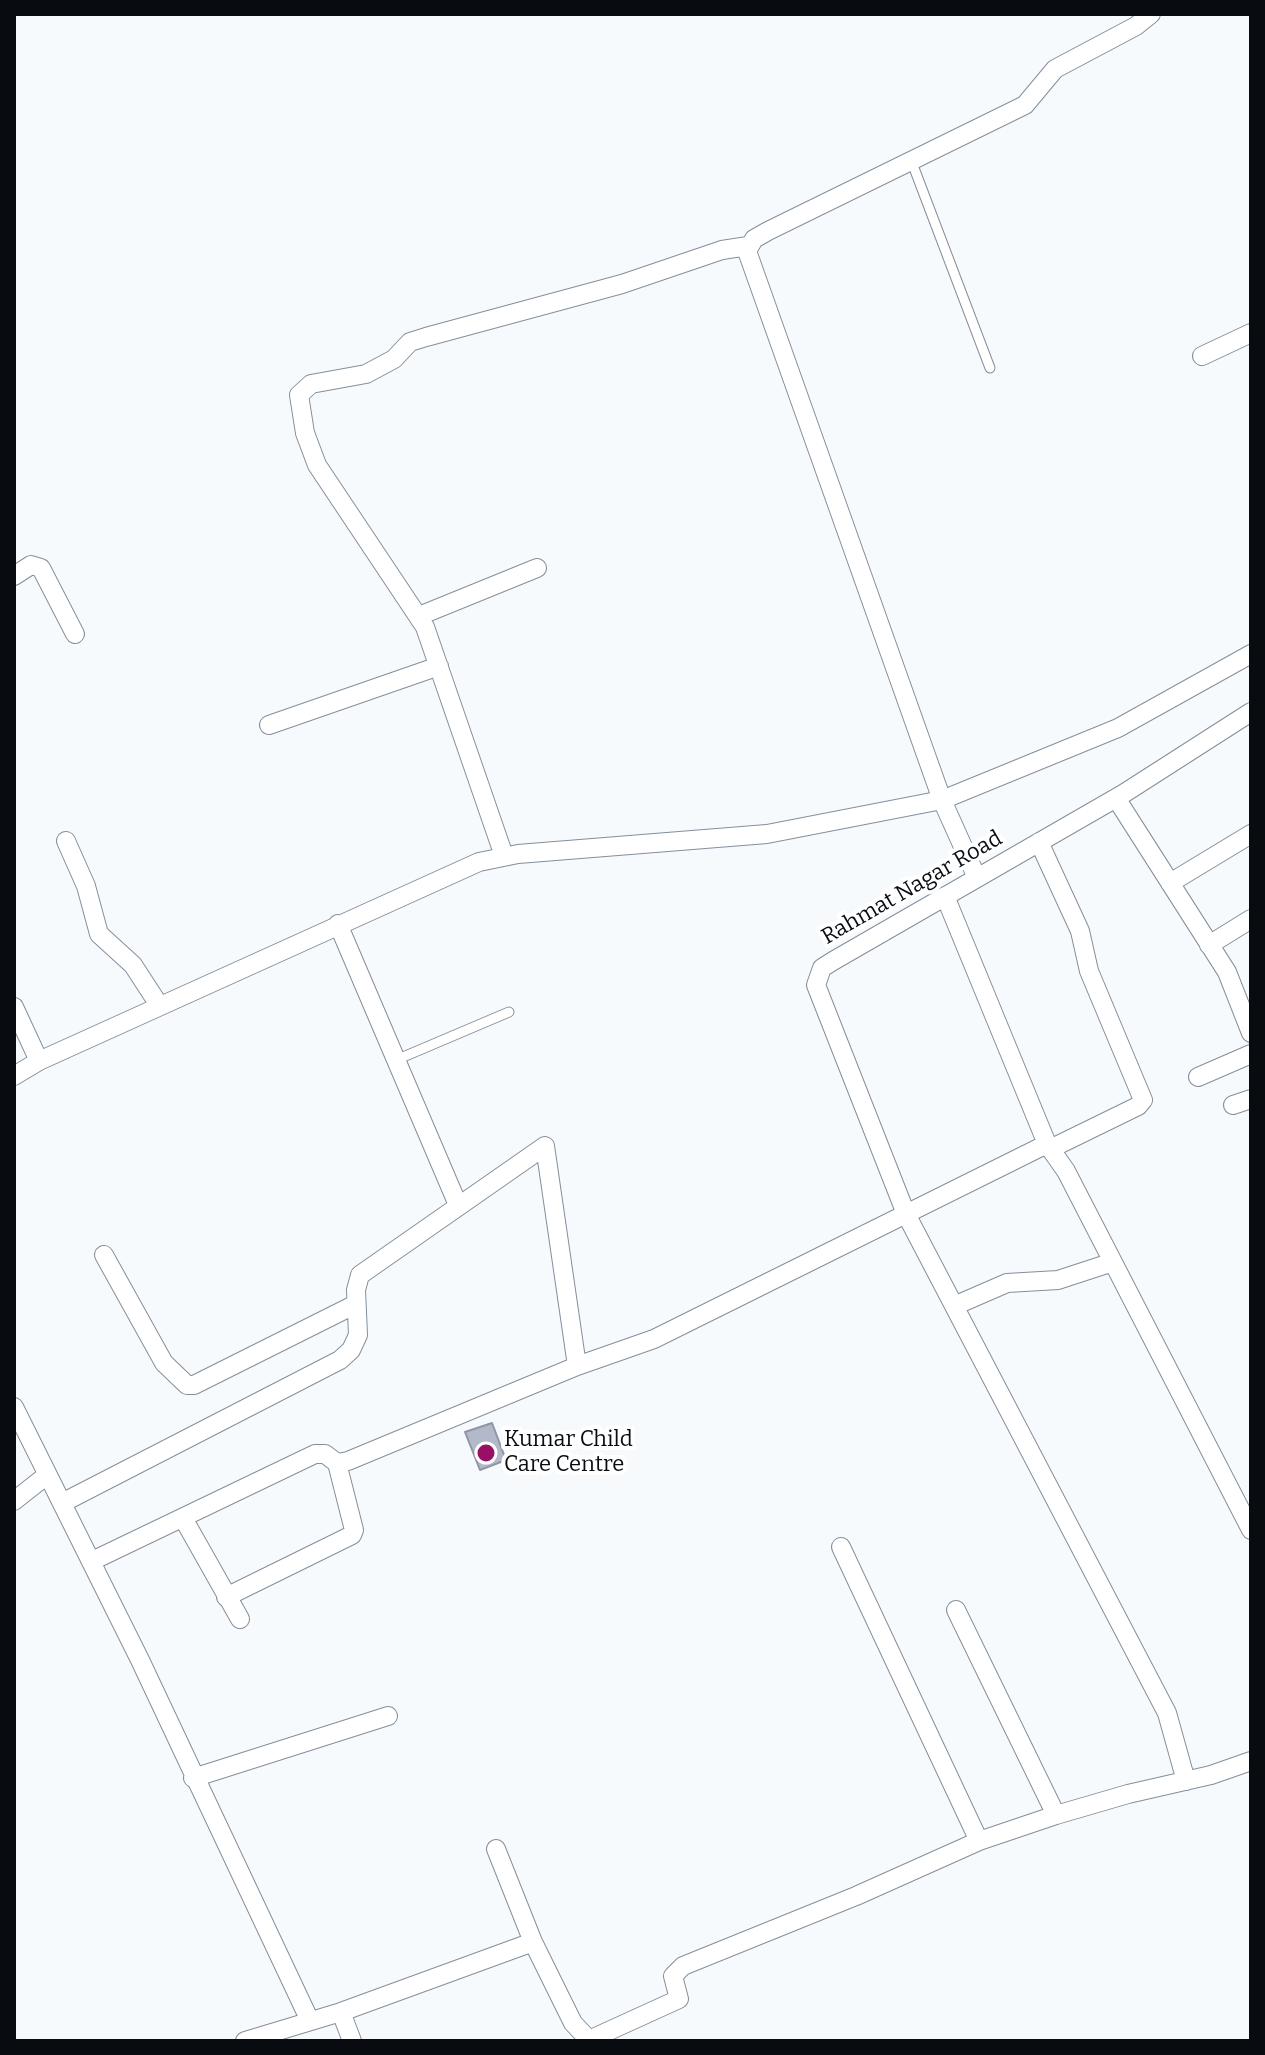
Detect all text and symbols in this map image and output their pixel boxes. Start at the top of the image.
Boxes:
street label: Rahmat Nagar Road [817,826,1007,950]
place label: Kumar Child Care Centre [504,1427,633,1478]
marker: Kumar Child Care Centre [475,1442,497,1464]

